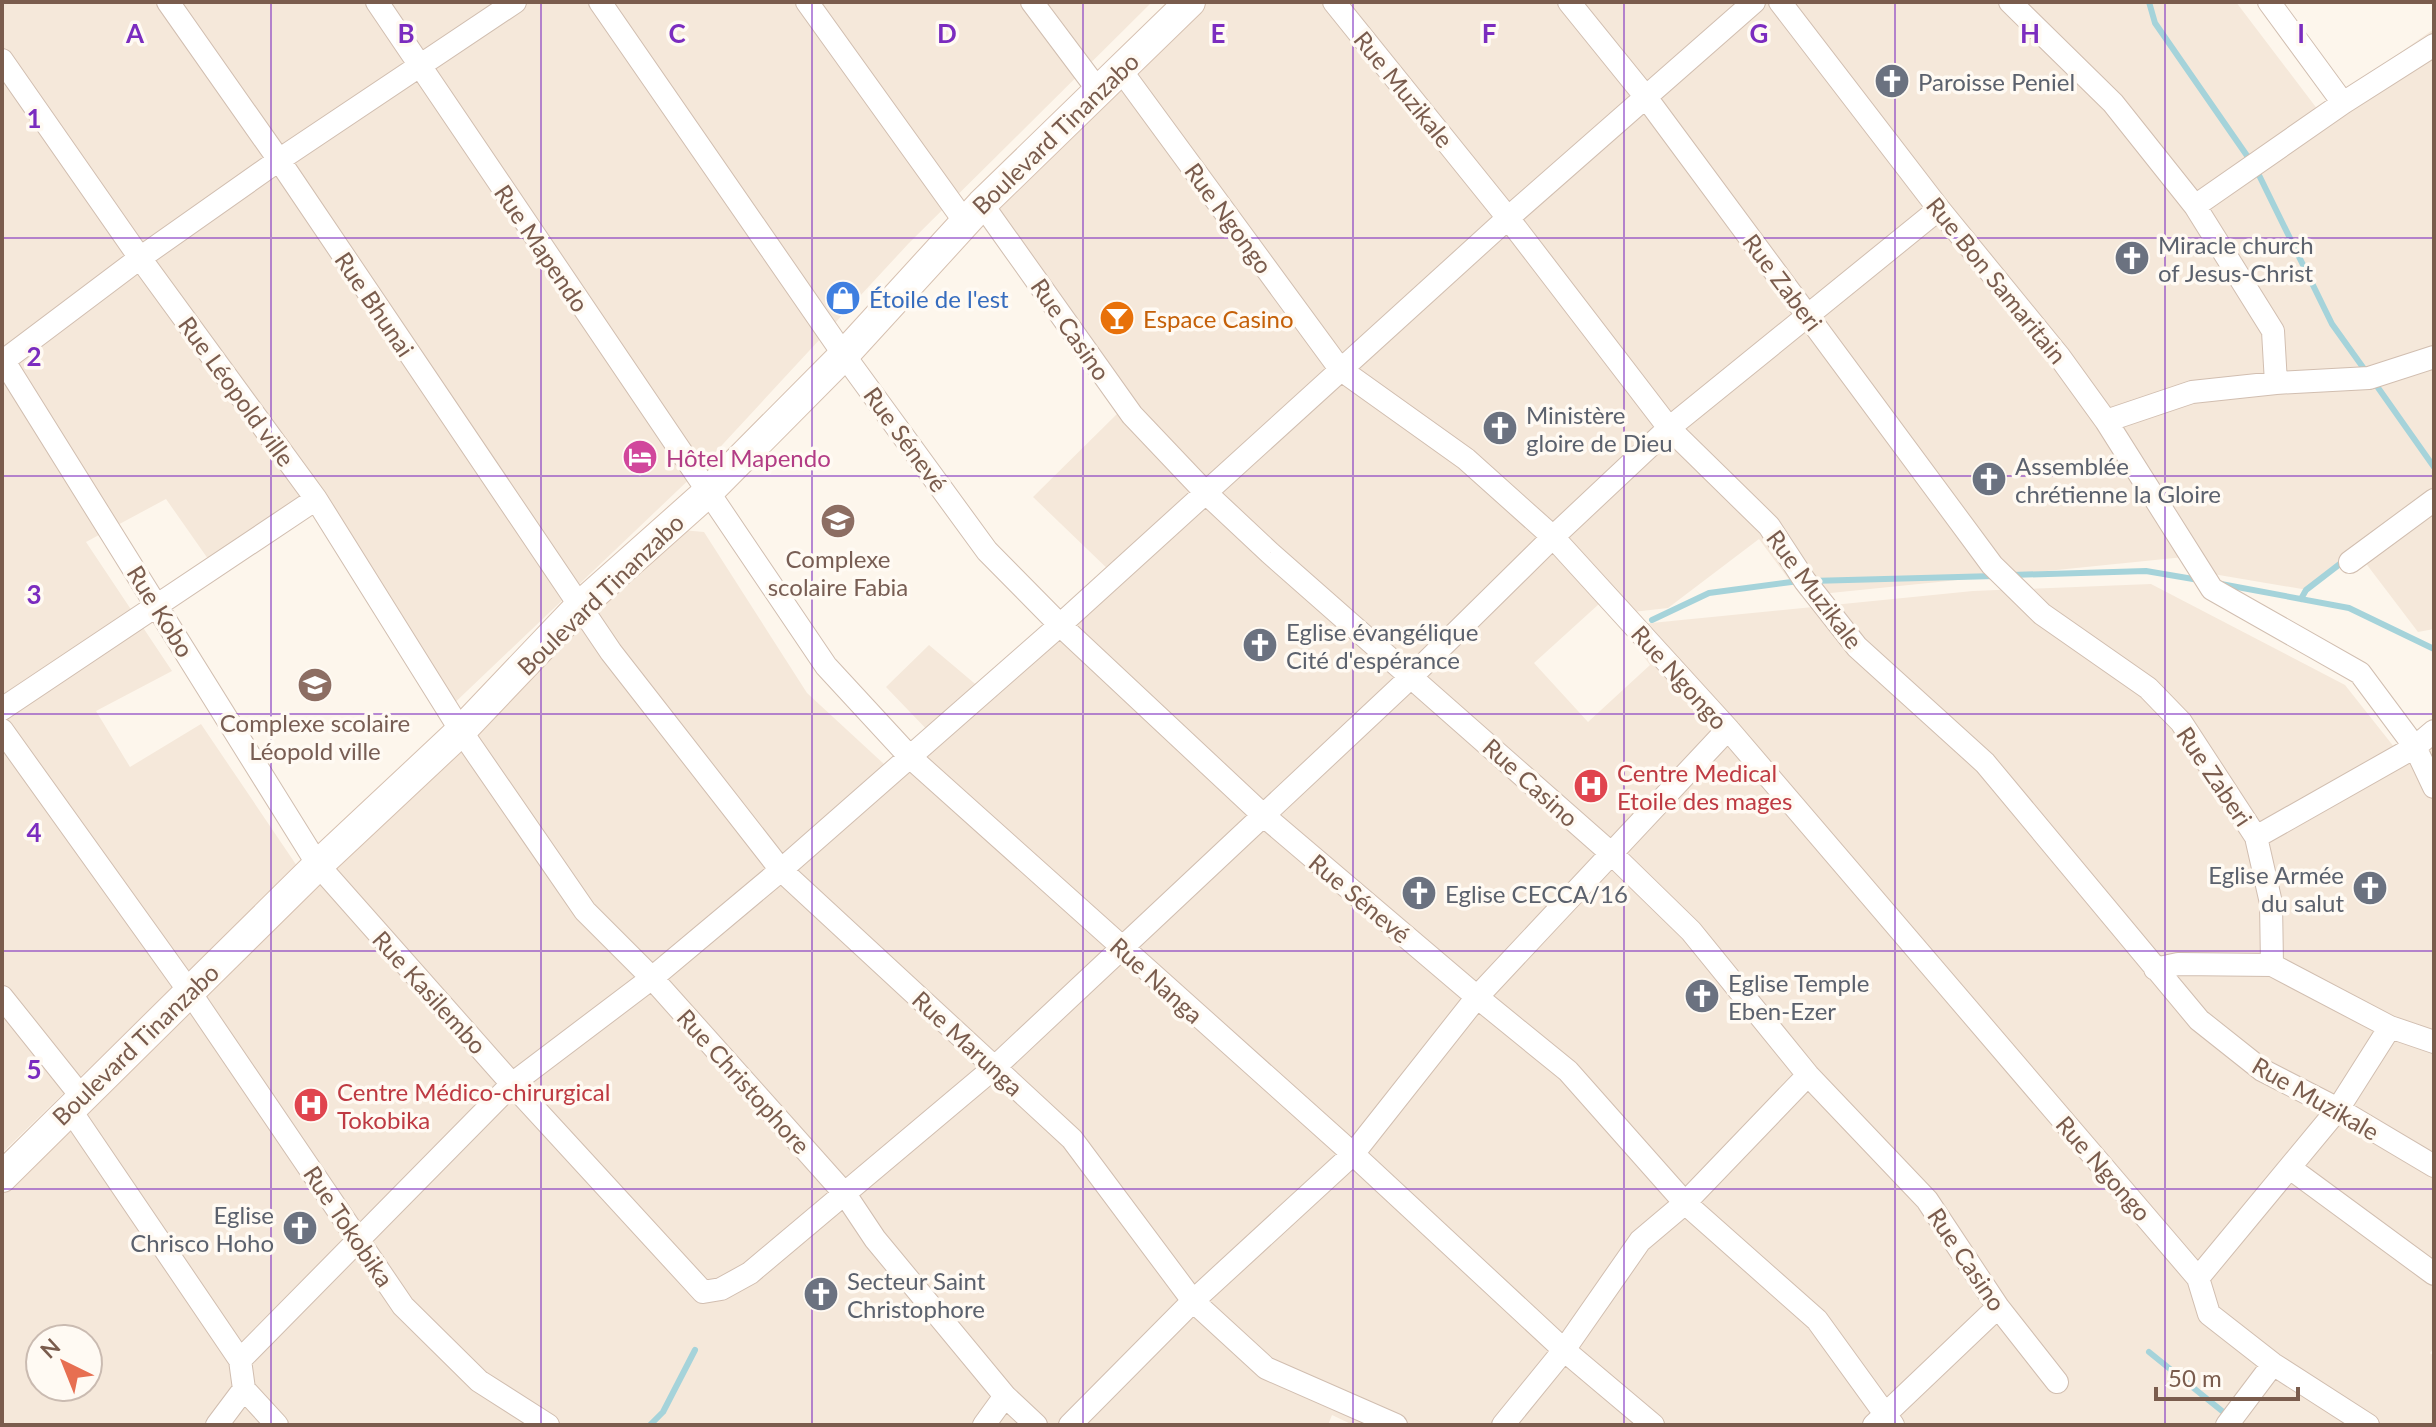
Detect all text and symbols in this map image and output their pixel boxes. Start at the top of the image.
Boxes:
text: A [125,17,145,49]
text: B [397,17,415,49]
text: C [668,17,686,49]
text: D [937,17,957,49]
text: E [1211,17,1225,49]
text: F [1482,17,1496,49]
text: G [1750,17,1768,49]
text: H [2020,17,2040,49]
text: I [2297,17,2305,49]
street label: Rue Muzikale [1348,25,1460,153]
street label: Boulevard Tinanzabo [966,46,1144,220]
church icon: Paroisse Peniel [1873,62,1911,100]
place label: Paroisse Peniel [1918,67,2075,96]
text: 1 [26,102,42,134]
street label: Rue Ngongo [1179,157,1279,279]
street label: Rue Mapendo [489,179,595,317]
street label: Rue Bon Samaritain [1921,191,2073,369]
street label: Rue Zaberi [1737,228,1829,336]
place label: Miracle church of Jesus-Christ [2158,230,2314,287]
church icon: Miracle church of Jesus-Christ [2113,239,2151,277]
street label: Rue Bhunai [329,246,421,362]
street label: Rue Casino [1025,272,1117,386]
shop icon: Étoile de l'est [824,279,862,317]
place label: Étoile de l'est [869,284,1009,313]
bar icon: Espace Casino [1098,299,1136,337]
place label: Espace Casino [1143,304,1294,333]
street label: Rue Léopold ville [173,310,301,472]
text: 2 [26,340,42,372]
street label: Rue Sénevé [858,381,954,497]
place label: Ministère gloire de Dieu [1526,400,1673,457]
church icon: Ministère gloire de Dieu [1481,409,1519,447]
hotel icon: Hôtel Mapendo [621,438,659,476]
place label: Hôtel Mapendo [666,443,831,472]
place label: Assemblée chrétienne la Gloire [2015,451,2221,508]
church icon: Assemblée chrétienne la Gloire [1970,460,2008,498]
school or university icon: Complexe scolaire Fabia [819,502,857,540]
street label: Boulevard Tinanzabo [511,507,689,681]
street label: Rue Muzikale [1761,524,1869,654]
place label: Complexe scolaire Fabia [768,544,908,601]
street label: Rue Kobo [122,560,200,662]
text: 3 [26,578,42,610]
place label: Eglise évangélique Cité d'espérance [1286,617,1478,674]
street label: Rue Ngongo [1626,619,1734,735]
church icon: Eglise évangélique Cité d'espérance [1241,626,1279,664]
school or university icon: Complexe scolaire Léopold ville [296,666,334,704]
place label: Complexe scolaire Léopold ville [220,708,410,765]
street label: Rue Zaberi [2171,721,2259,831]
street label: Rue Casino [1478,732,1584,832]
place label: Centre Medical Etoile des mages [1617,758,1792,815]
hospital icon: Centre Medical Etoile des mages [1572,767,1610,805]
text: 4 [26,816,42,848]
street label: Rue Sénevé [1304,847,1416,949]
place label: Eglise Armée du salut [2208,860,2344,917]
church icon: Eglise Armée du salut [2351,869,2389,907]
church icon: Eglise CECCA/16 [1400,874,1438,912]
place label: Eglise CECCA/16 [1445,879,1628,908]
street label: Rue Kasilembo [367,924,493,1060]
street label: Rue Nanga [1105,931,1209,1029]
street label: Boulevard Tinanzabo [46,957,224,1131]
place label: Eglise Temple Eben-Ezer [1728,968,1869,1025]
church icon: Eglise Temple Eben-Ezer [1683,977,1721,1015]
street label: Rue Marunga [907,984,1029,1102]
street label: Rue Christophore [671,1003,817,1159]
street label: Rue Muzikale [2248,1050,2384,1146]
text: 5 [26,1053,42,1085]
place label: Centre Médico-chirurgical Tokobika [337,1077,610,1134]
hospital icon: Centre Médico-chirurgical Tokobika [292,1086,330,1124]
street label: Rue Ngongo [2050,1109,2158,1227]
street label: Rue Tokobika [298,1160,400,1292]
place label: Eglise Chrisco Hoho [130,1200,274,1257]
street label: Rue Casino [1922,1202,2012,1316]
church icon: Eglise Chrisco Hoho [281,1209,319,1247]
place label: Secteur Saint Christophore [847,1266,986,1323]
church icon: Secteur Saint Christophore [802,1275,840,1313]
north arrow [24,1323,104,1403]
text: N [35,1332,65,1364]
scale bar [2156,1351,2298,1401]
text: 50 m [2168,1363,2222,1392]

